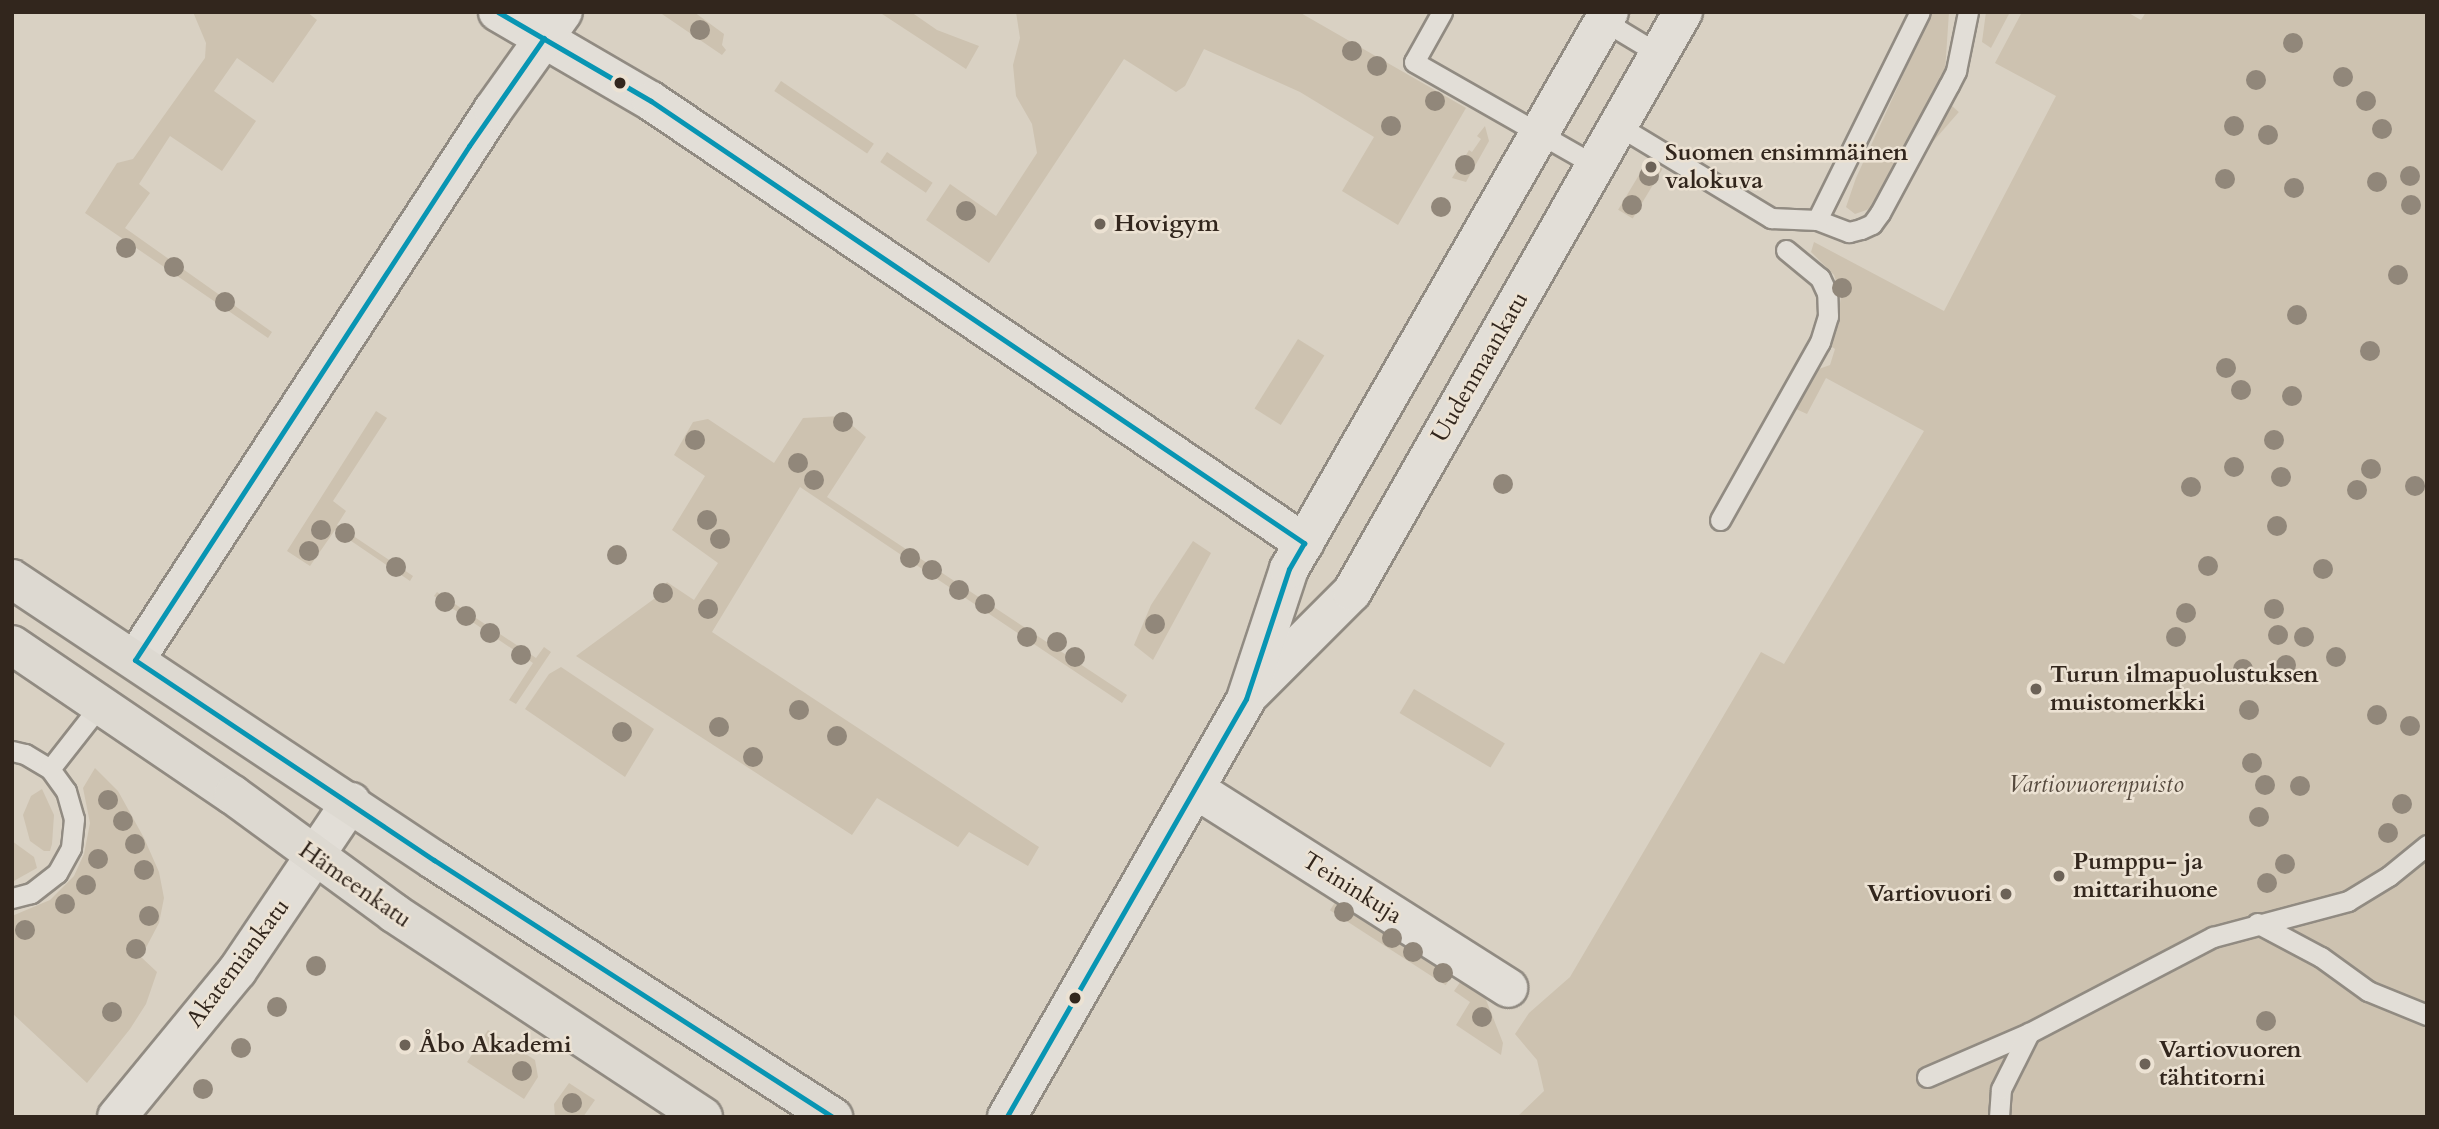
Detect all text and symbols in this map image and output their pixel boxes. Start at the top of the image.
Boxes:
unlabelled marker [613,76,627,90]
place label: Suomen ensimmäinen valokuva [1665,139,1908,195]
marker: Suomen ensimmäinen valokuva [1643,159,1659,175]
place label: Hovigym [1114,210,1219,238]
marker: Hovigym [1092,216,1108,232]
street label: Uudenmaankatu [1425,287,1535,447]
place label: Turun ilmapuolustuksen muistomerkki [2050,661,2319,717]
marker: Turun ilmapuolustuksen muistomerkki [2028,681,2044,697]
park label: Vartiovuorenpuisto [2008,771,2184,799]
street label: Hämeenkatu [293,836,417,934]
street label: Teininkuja [1297,846,1407,930]
place label: Pumppu- ja mittarihuone [2073,848,2218,904]
marker: Pumppu- ja mittarihuone [2051,868,2067,884]
place label: Vartiovuori [1867,880,1992,908]
marker: Vartiovuori [1998,886,2014,902]
street label: Akatemiankatu [180,893,296,1033]
unlabelled marker [1068,991,1082,1005]
place label: Åbo Akademi [419,1031,572,1059]
place label: Vartiovuoren tähtitorni [2159,1036,2302,1092]
marker: Åbo Akademi [397,1037,413,1053]
marker: Vartiovuoren tähtitorni [2137,1056,2153,1072]

